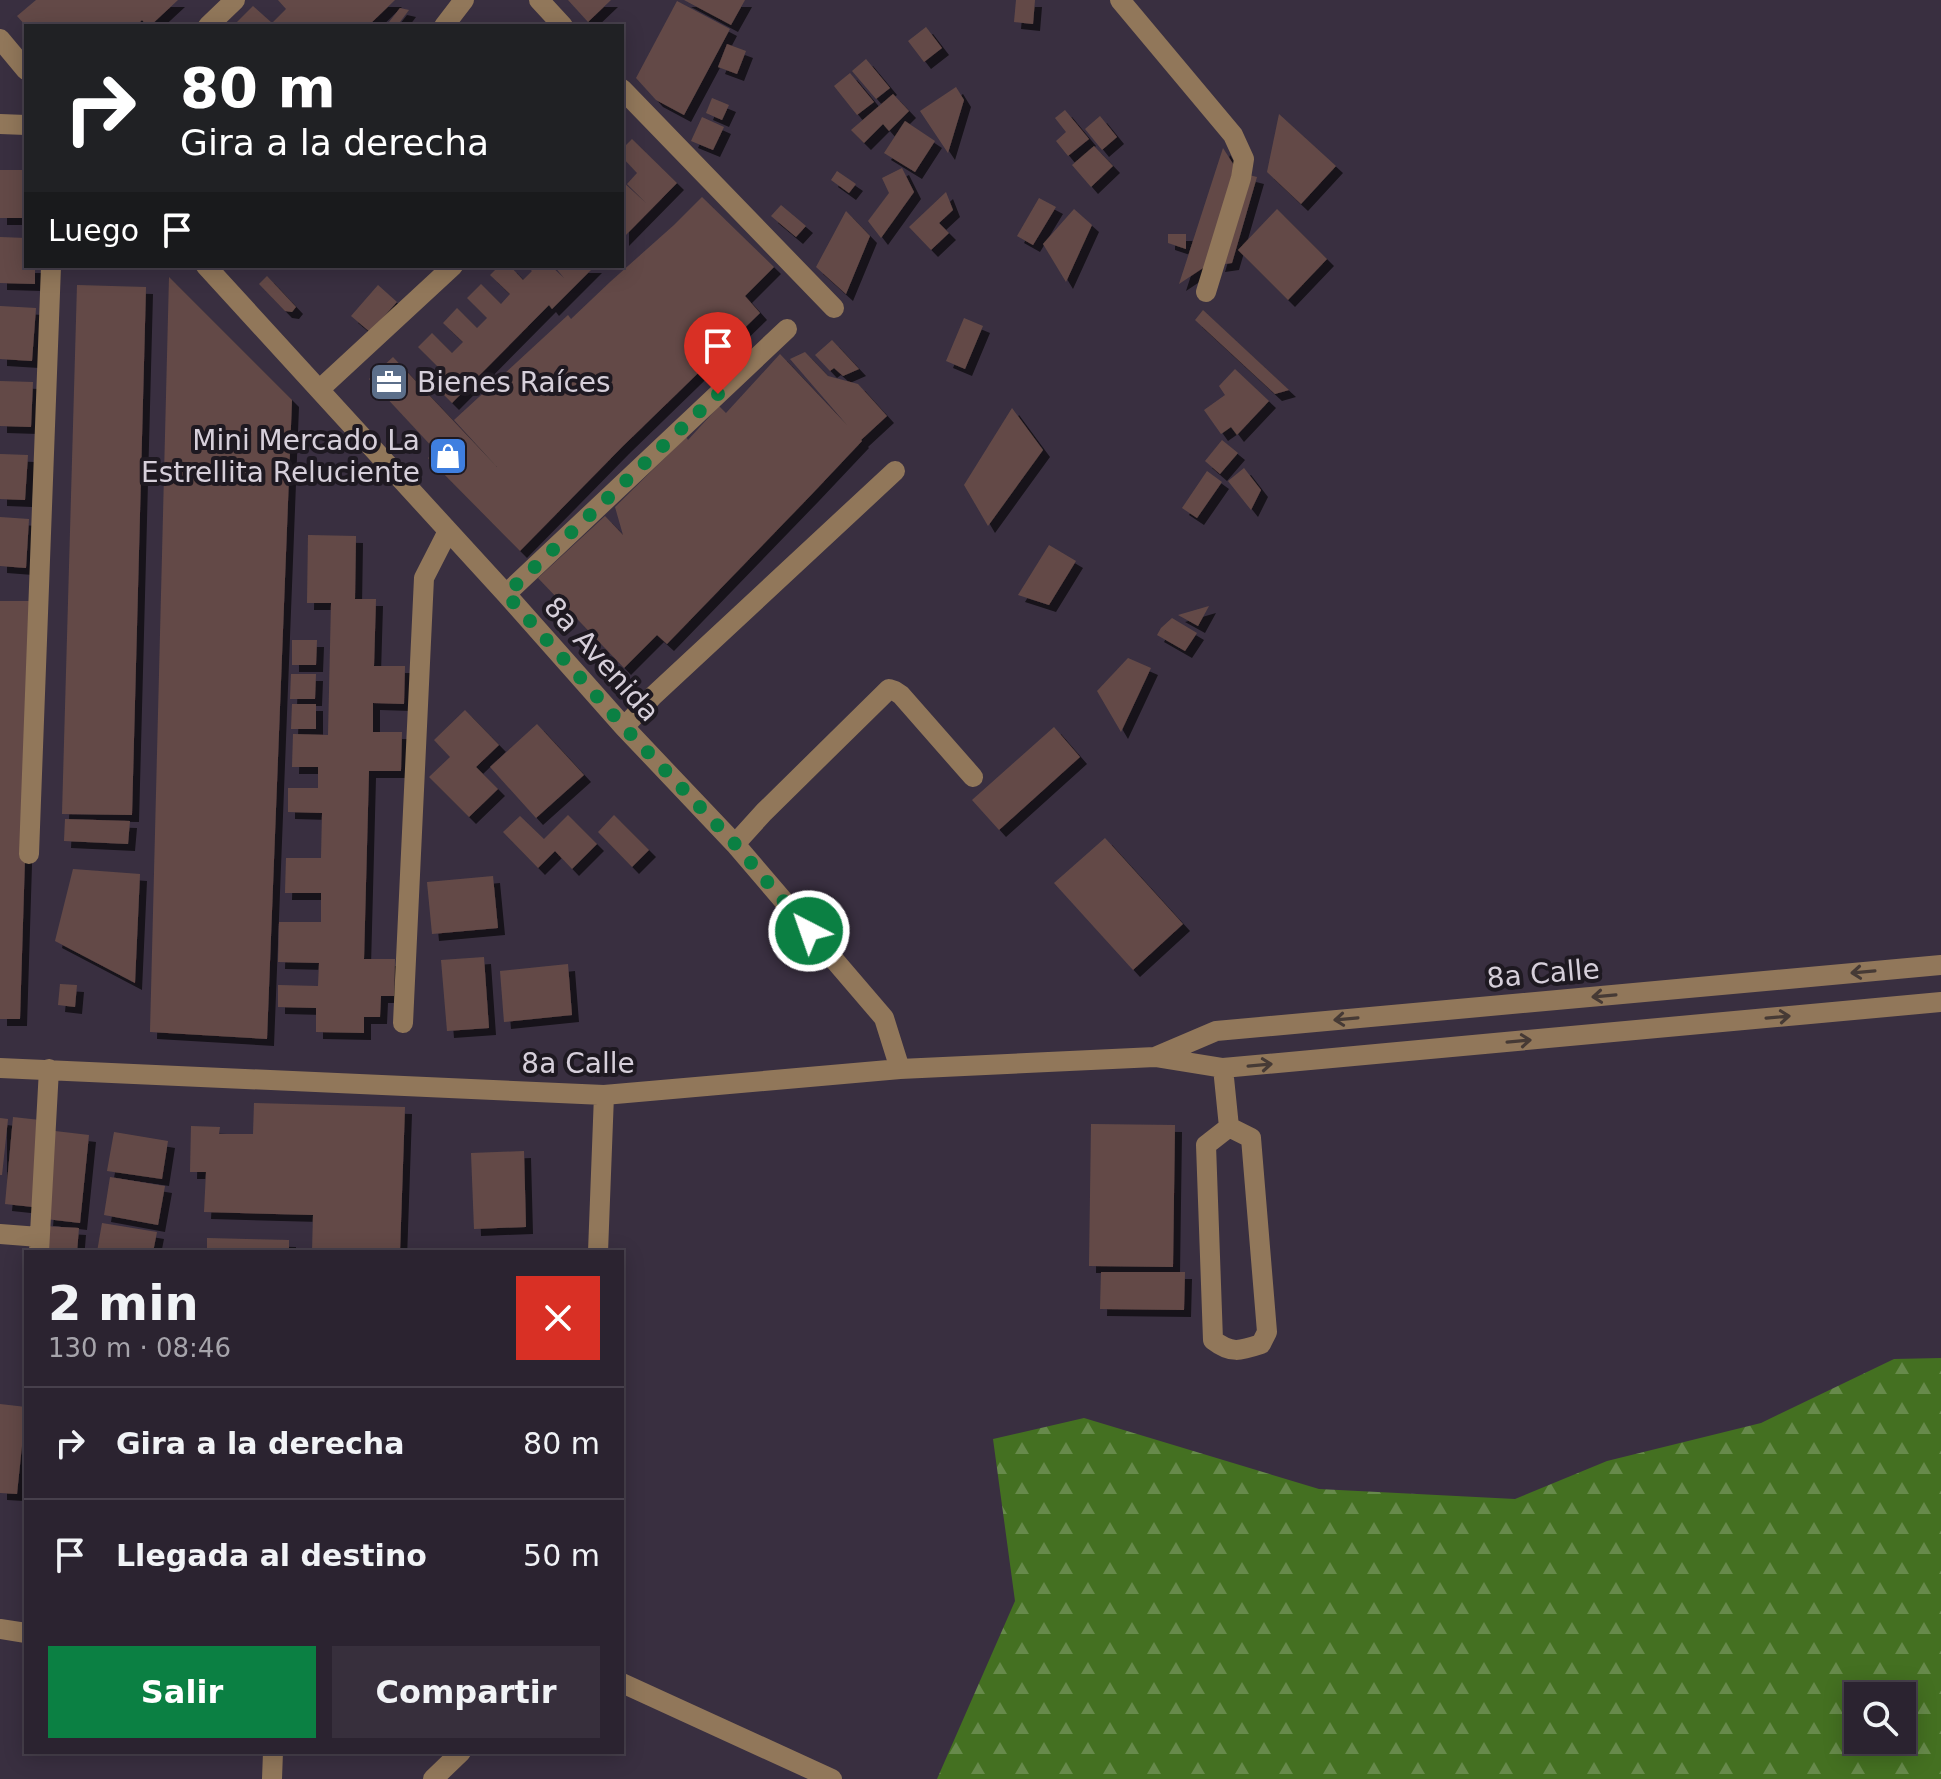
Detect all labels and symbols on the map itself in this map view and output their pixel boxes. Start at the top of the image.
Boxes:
pin [684,312,752,394]
office icon: Bienes Raíces [368,361,410,403]
place label: Bienes Raíces [417,366,611,399]
place label: Mini Mercado La Estrellita Reluciente [141,424,420,489]
shop icon: Mini Mercado La Estrellita Reluciente [427,435,469,477]
street label: 8a Avenida [537,590,666,728]
position arrow [767,889,851,973]
street label: 8a Calle [1485,952,1601,995]
one-way arrow [1850,964,1877,979]
one-way arrow [1591,988,1618,1003]
one-way arrow [1764,1010,1791,1025]
one-way arrow [1333,1012,1359,1027]
one-way arrow [1505,1033,1532,1048]
street label: 8a Calle [521,1047,635,1080]
one-way arrow [1246,1057,1273,1072]

